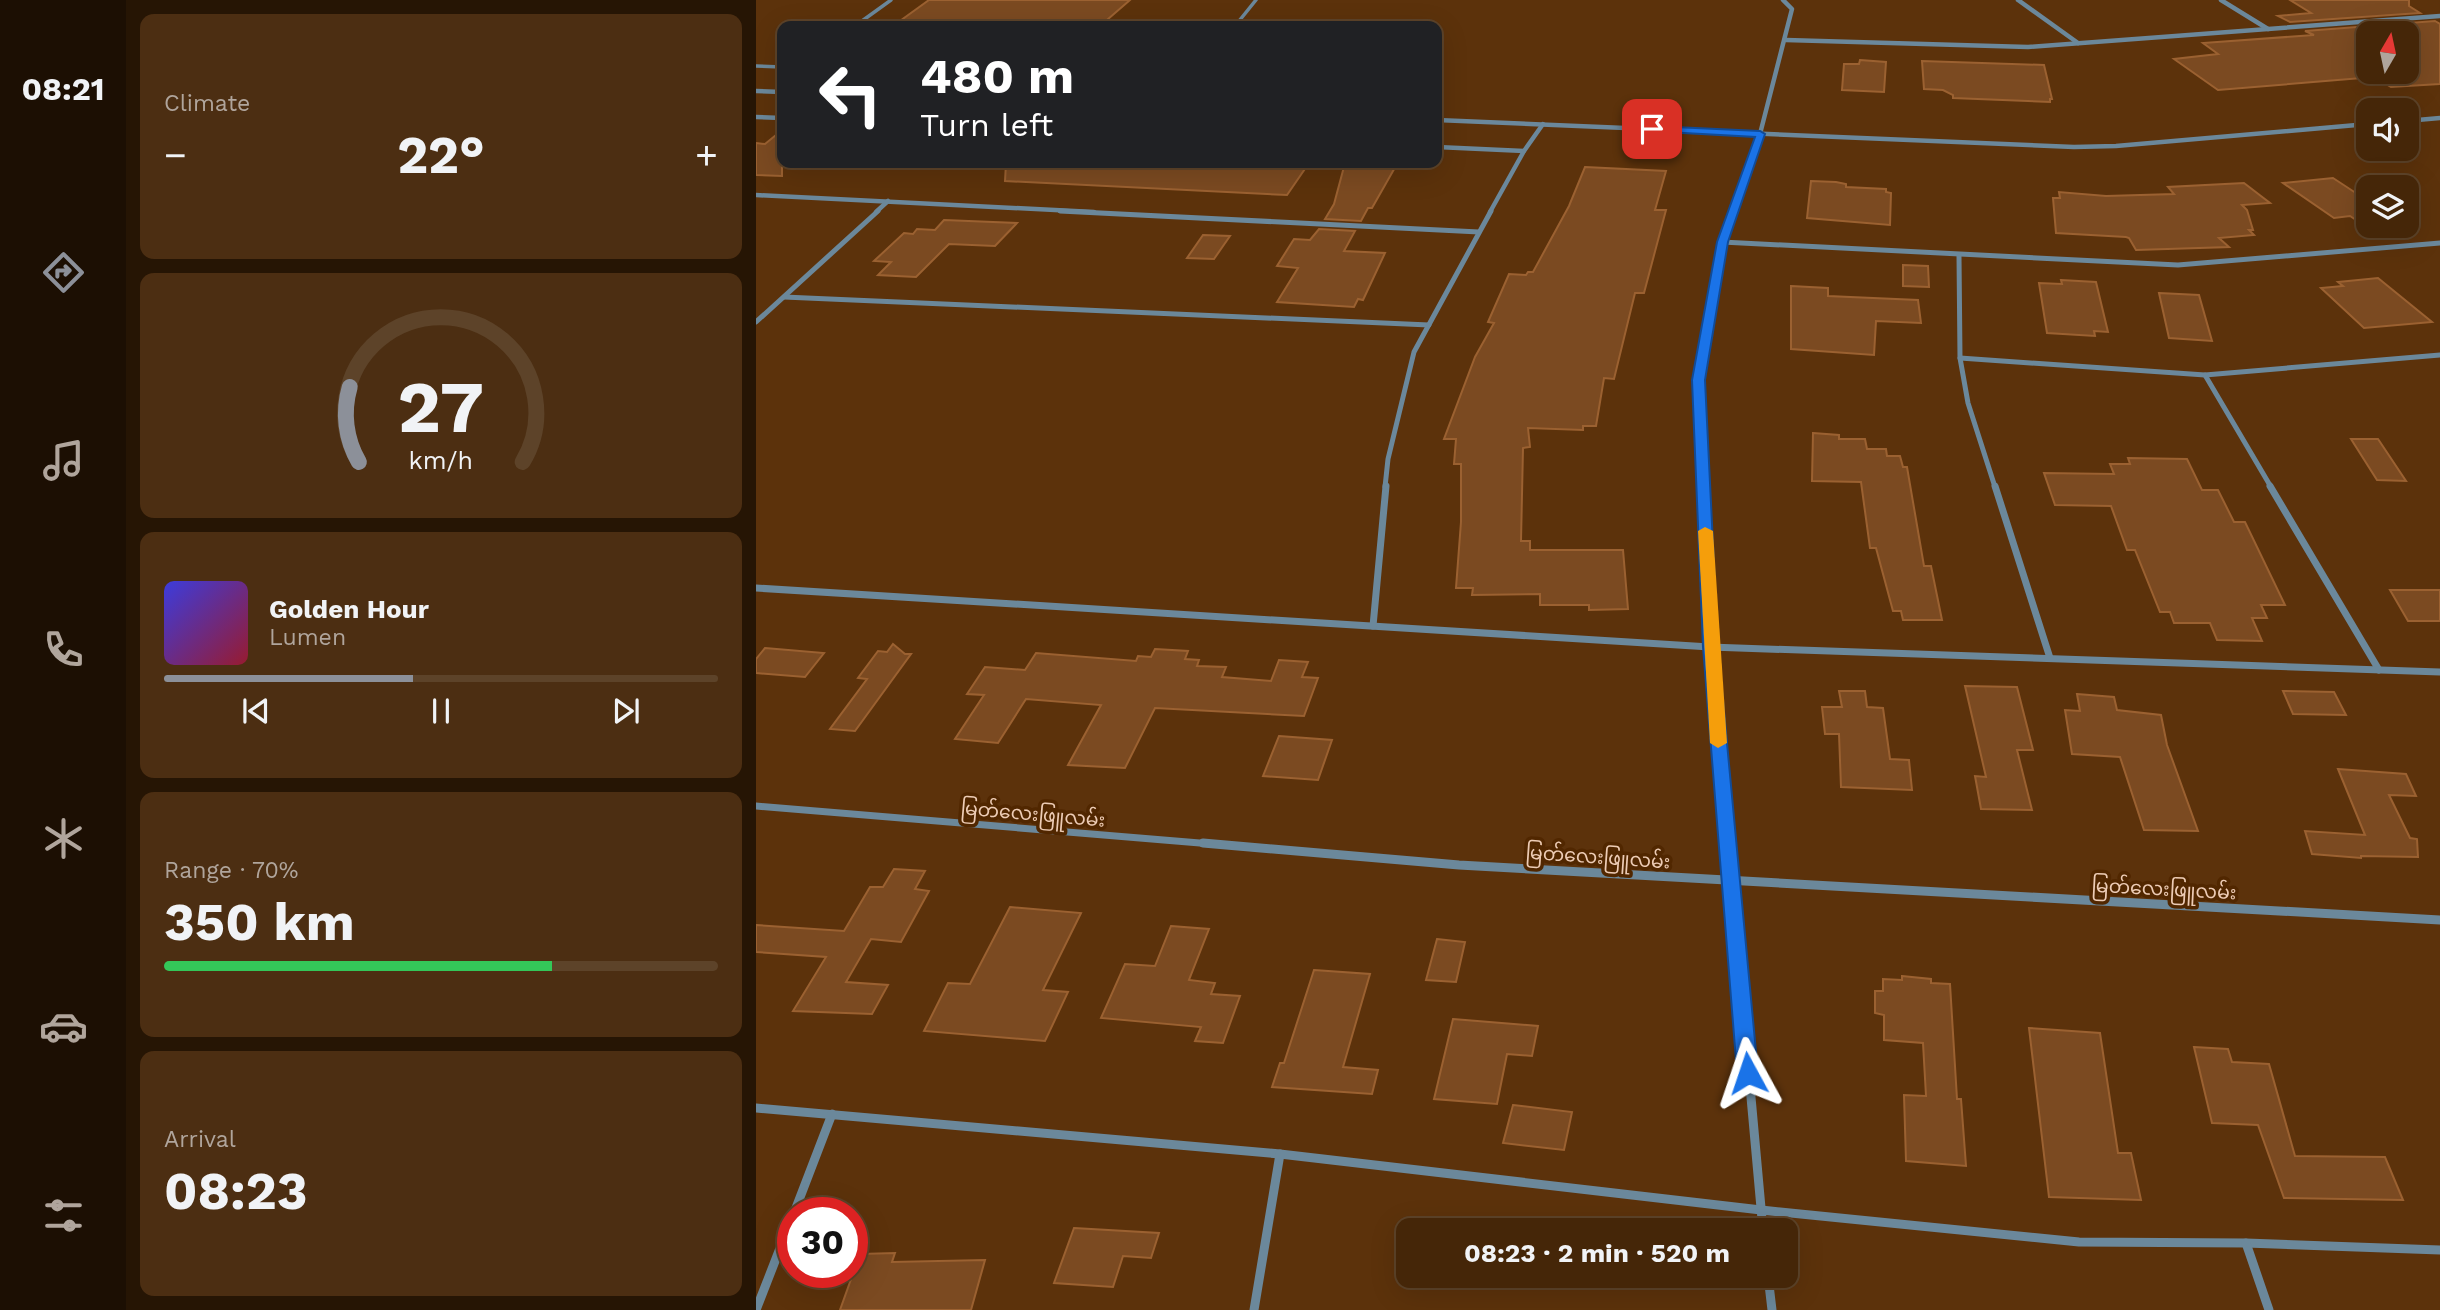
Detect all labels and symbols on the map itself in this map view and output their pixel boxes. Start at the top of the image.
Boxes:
north arrow [2356,21,2418,84]
pin [1622,99,1682,159]
street label: မြတ်လေးဖြူလမ်း [959,793,1106,836]
street label: မြတ်လေးဖြူလမ်း [1525,837,1671,878]
street label: မြတ်လေးဖြူလမ်း [2091,871,2237,908]
position arrow [1711,1036,1785,1110]
speed limit sign: 30 [777,1197,868,1288]

